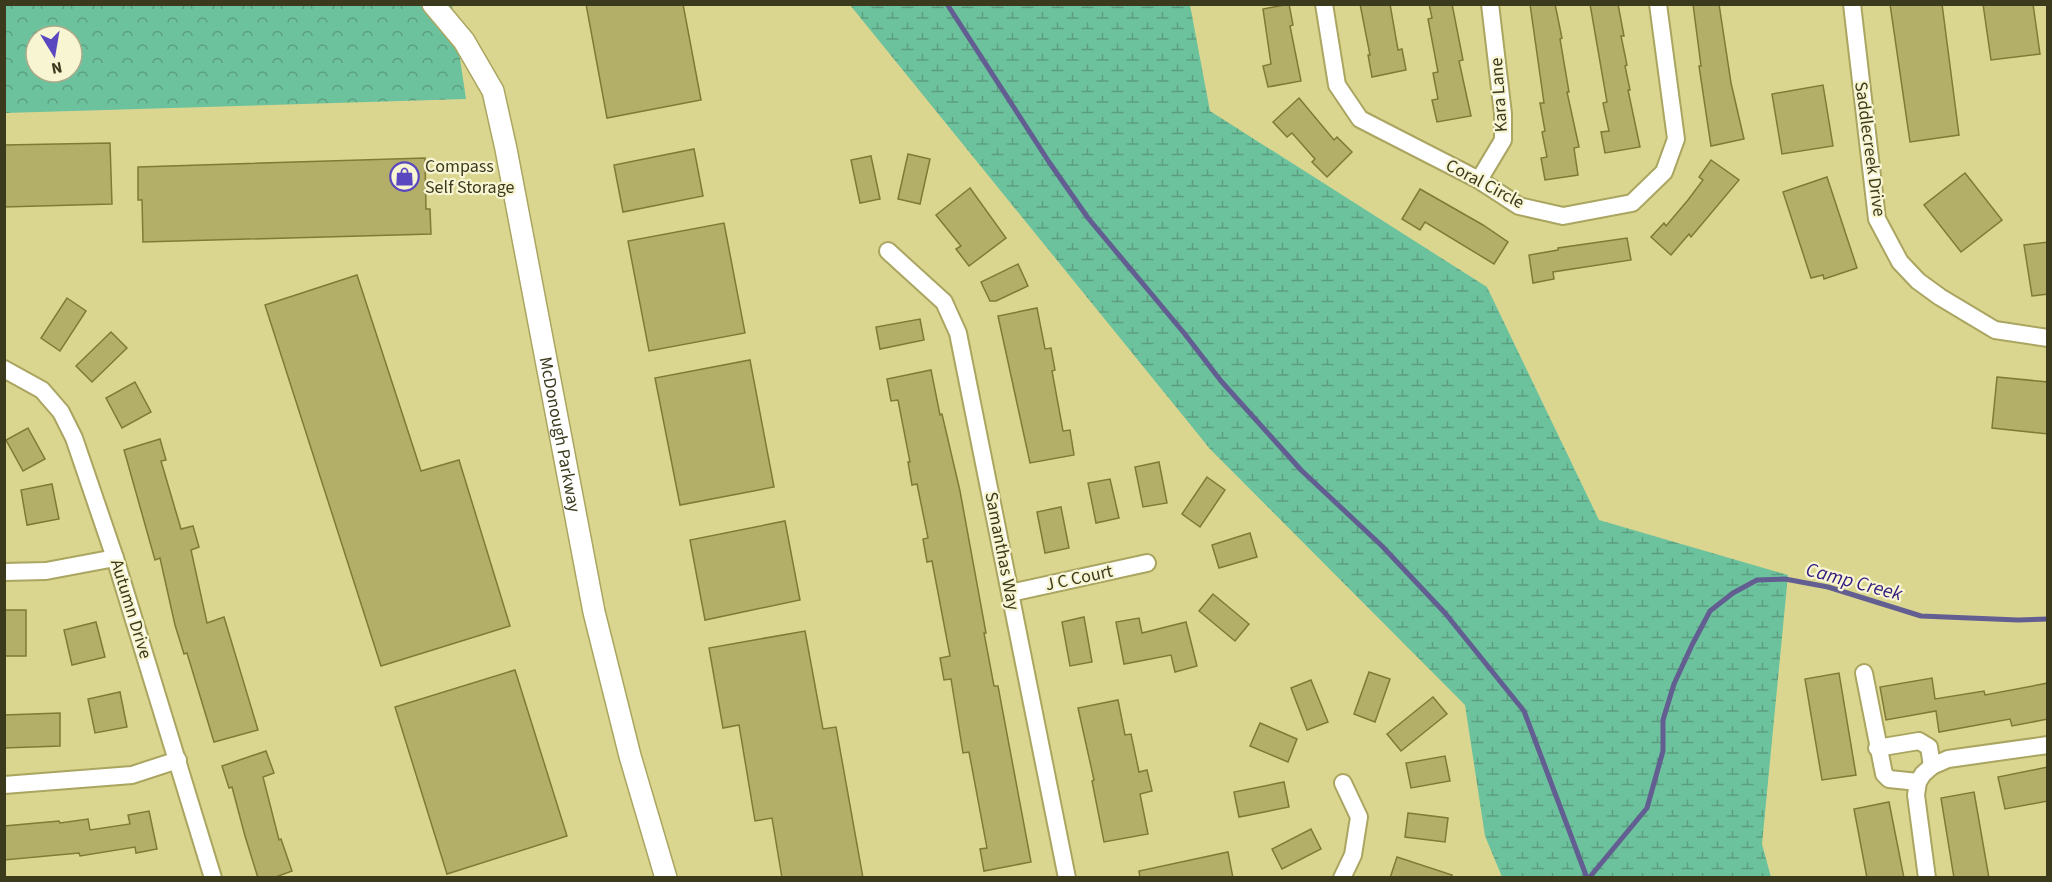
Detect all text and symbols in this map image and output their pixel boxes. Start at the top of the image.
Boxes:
north arrow [24,24,84,84]
text: N [49,56,64,80]
street label: Kara Lane [1484,57,1514,133]
street label: Saddlecreek Drive [1848,80,1892,218]
street label: Coral Circle [1441,153,1529,215]
place label: Compass Self Storage [425,154,514,200]
shop icon: Compass Self Storage [388,160,420,192]
street label: McDonough Parkway [533,354,587,515]
street label: Samanthas Way [978,490,1026,613]
street label: Autumn Drive [104,556,158,662]
water label: Camp Creek [1803,556,1906,608]
street label: J C Court [1043,559,1115,597]

